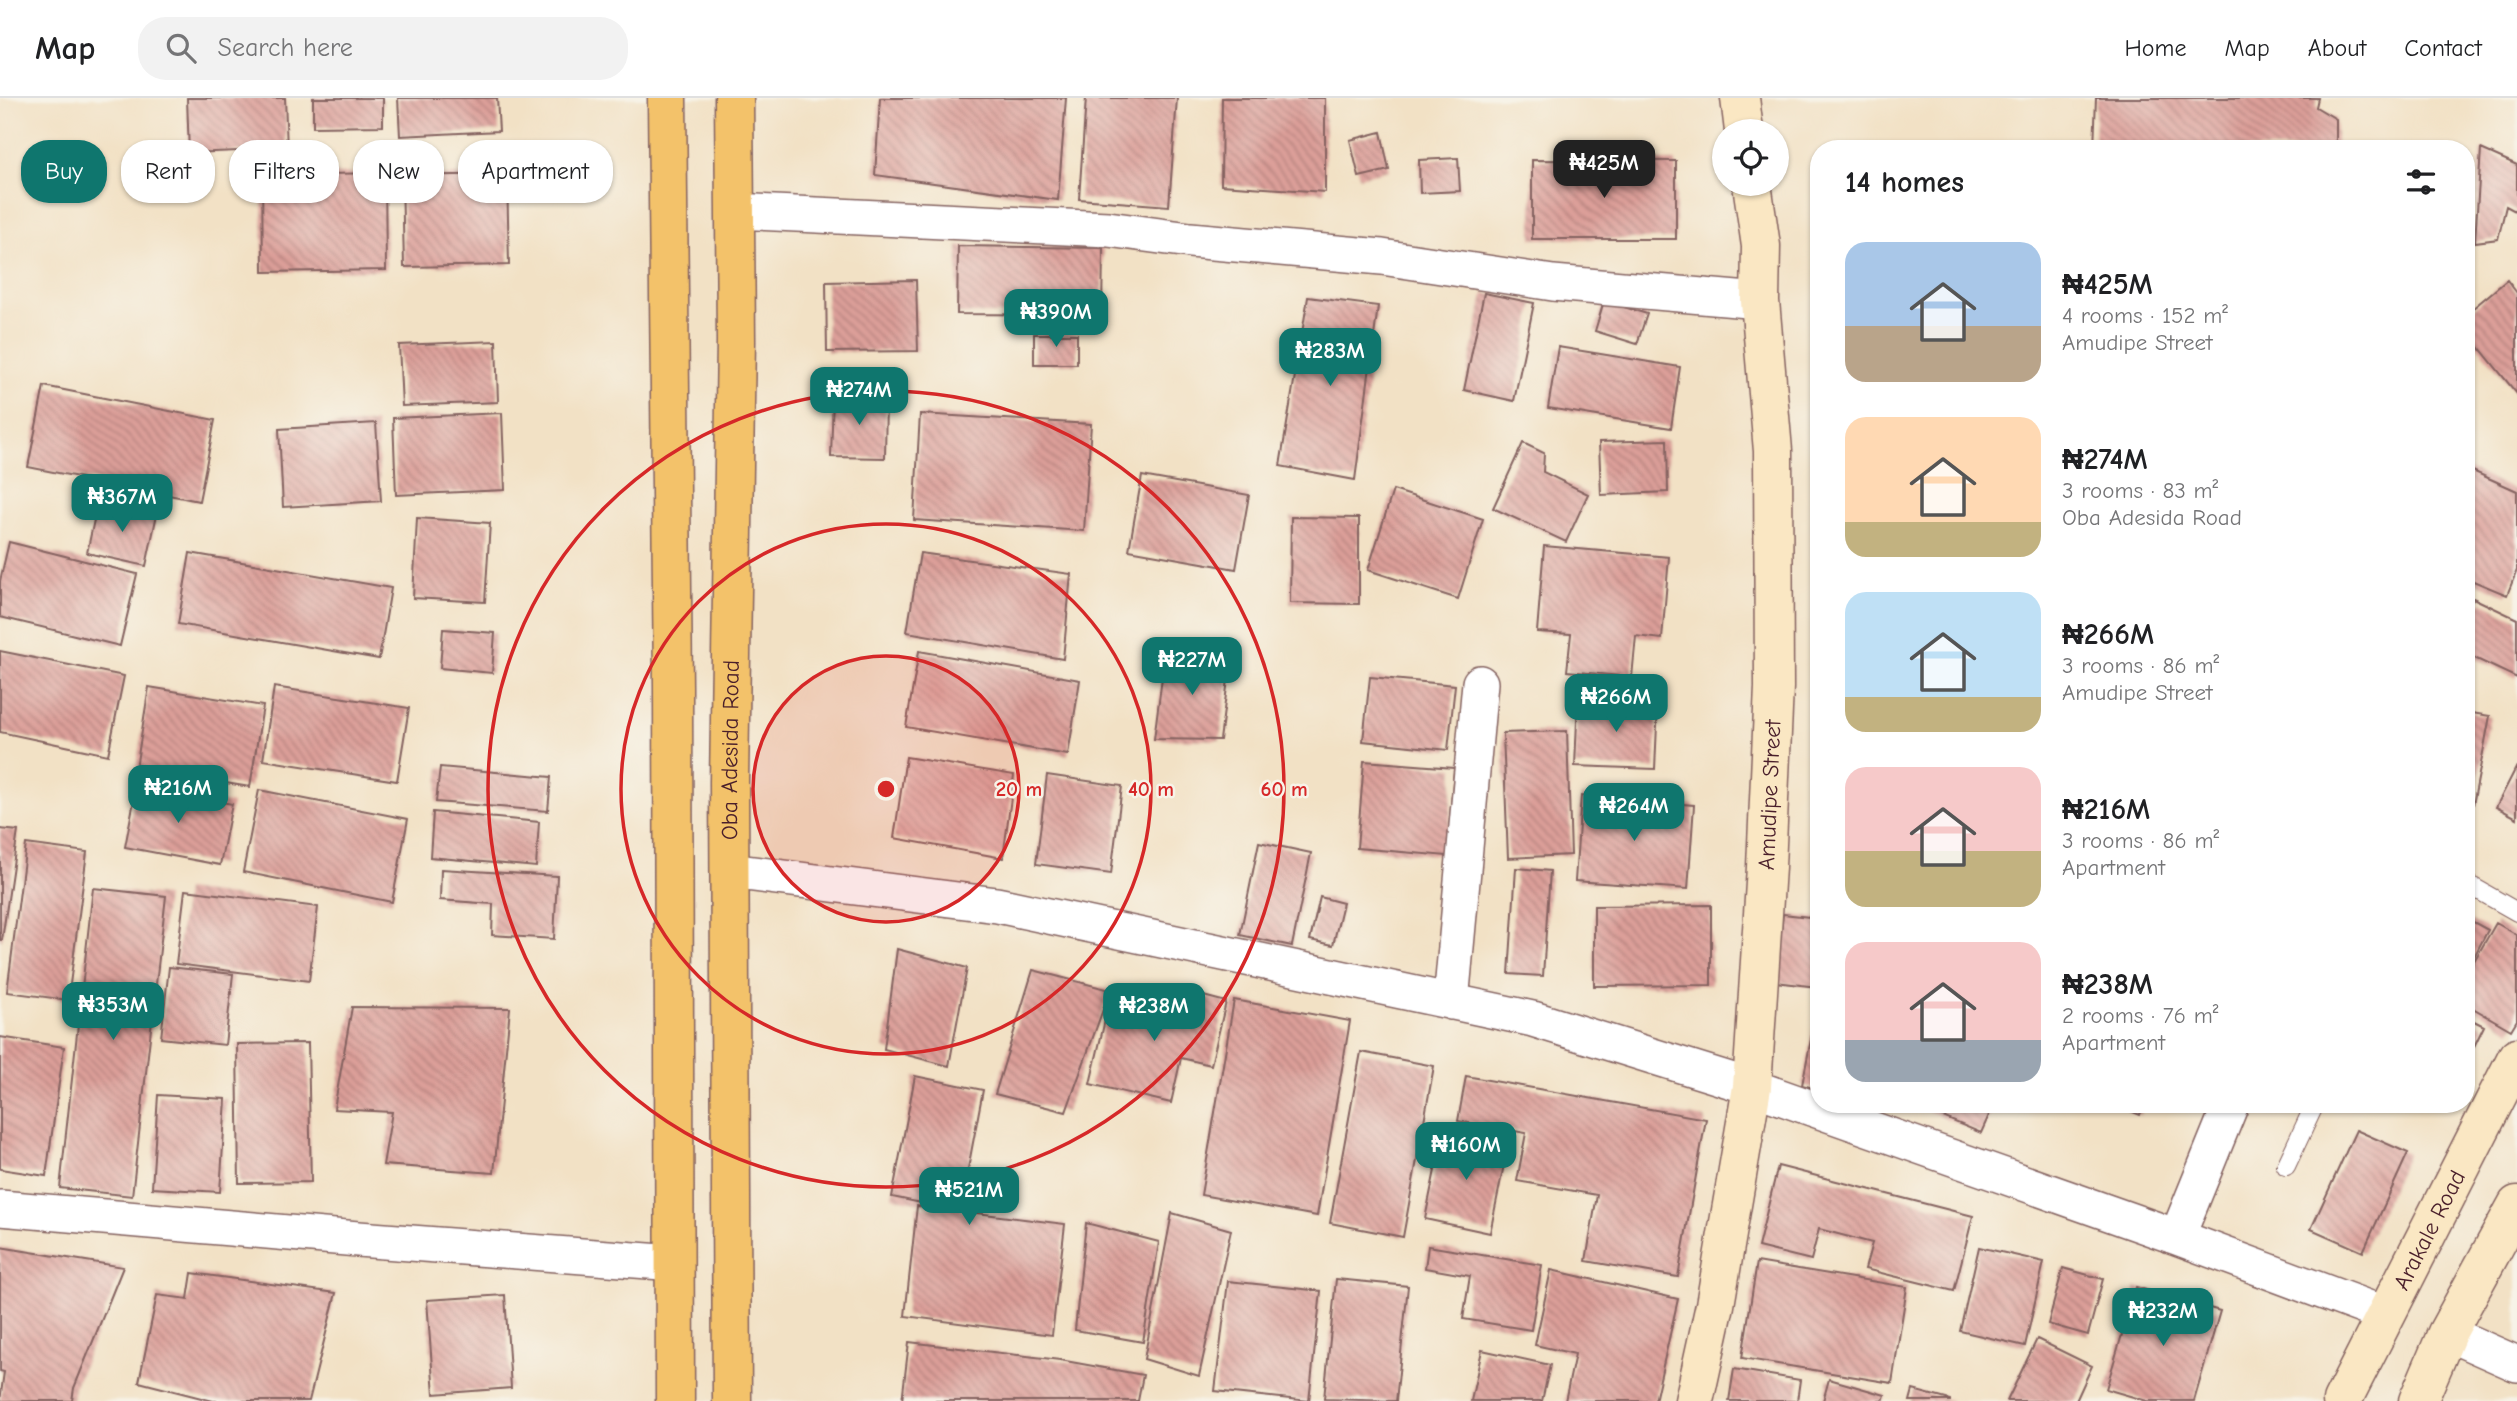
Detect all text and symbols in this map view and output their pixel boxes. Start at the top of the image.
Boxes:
search box [138,17,628,80]
text: Map [35,29,96,67]
icon: search [162,29,200,67]
text: Search here [218,33,353,63]
text: Home [2125,34,2186,62]
text: Map [2224,34,2270,62]
text: About [2308,34,2366,62]
text: Contact [2404,34,2482,62]
map controls [1712,119,1789,196]
button: locate [1712,119,1789,196]
chip: Buy [21,140,107,203]
chip: Rent [121,140,215,203]
chip: Filters [229,140,339,203]
chip: New [353,140,444,203]
chip: Apartment [458,140,613,203]
pin: ₦425M [1555,140,1653,200]
text: ₦425M [1569,149,1639,176]
icon: filters [2402,163,2440,201]
text: 14 homes [1845,165,1964,200]
text: ₦425M [2062,267,2153,302]
icon: home [1901,270,1985,354]
pin: ₦390M [1007,289,1105,349]
text: ₦390M [1020,298,1092,325]
text: 4 rooms · 152 m² [2062,302,2228,329]
pin: ₦283M [1281,328,1379,388]
text: Amudipe Street [2062,329,2213,356]
text: ₦283M [1295,337,1365,364]
pin: ₦274M [810,368,908,427]
text: ₦274M [826,376,892,403]
text: ₦274M [2062,442,2148,477]
icon: home [1901,445,1985,529]
pin: ₦367M [73,474,171,534]
text: 3 rooms · 83 m² [2062,477,2218,504]
text: ₦367M [88,483,156,510]
text: Oba Adesida Road [2062,504,2242,531]
text: ₦266M [2062,617,2154,652]
icon: home [1901,620,1985,704]
pin: ₦227M [1143,638,1241,697]
text: ₦227M [1158,646,1226,673]
text: 3 rooms · 86 m² [2062,652,2219,679]
street label: Oba Adesida Road [716,660,745,840]
pin: ₦266M [1567,674,1665,734]
text: Amudipe Street [2062,679,2213,706]
text: ₦266M [1581,683,1651,710]
street label: Amudipe Street [1753,718,1787,871]
pin: ₦216M [129,766,227,825]
text: ₦216M [144,774,212,801]
centre of rings [874,777,898,801]
text: 20 m [996,777,1042,801]
text: 40 m [1128,777,1174,801]
text: 60 m [1260,777,1308,801]
pin: ₦264M [1585,784,1683,843]
text: ₦264M [1599,792,1669,819]
text: ₦216M [2062,792,2150,827]
icon: home [1901,795,1985,879]
text: 3 rooms · 86 m² [2062,827,2219,854]
text: Apartment [2062,854,2165,881]
text: ₦238M [2062,967,2153,1002]
icon: home [1901,970,1985,1054]
pin: ₦353M [64,982,162,1042]
pin: ₦238M [1105,984,1203,1043]
text: ₦353M [78,991,148,1018]
text: ₦238M [1119,992,1189,1019]
text: 2 rooms · 76 m² [2062,1002,2218,1029]
text: Apartment [2062,1029,2165,1056]
pin: ₦160M [1417,1122,1515,1182]
text: ₦160M [1431,1131,1501,1158]
street label: Arakale Road [2388,1166,2471,1294]
pin: ₦521M [920,1168,1018,1227]
text: ₦521M [935,1176,1003,1203]
pin: ₦232M [2114,1288,2212,1348]
text: ₦232M [2128,1297,2198,1324]

